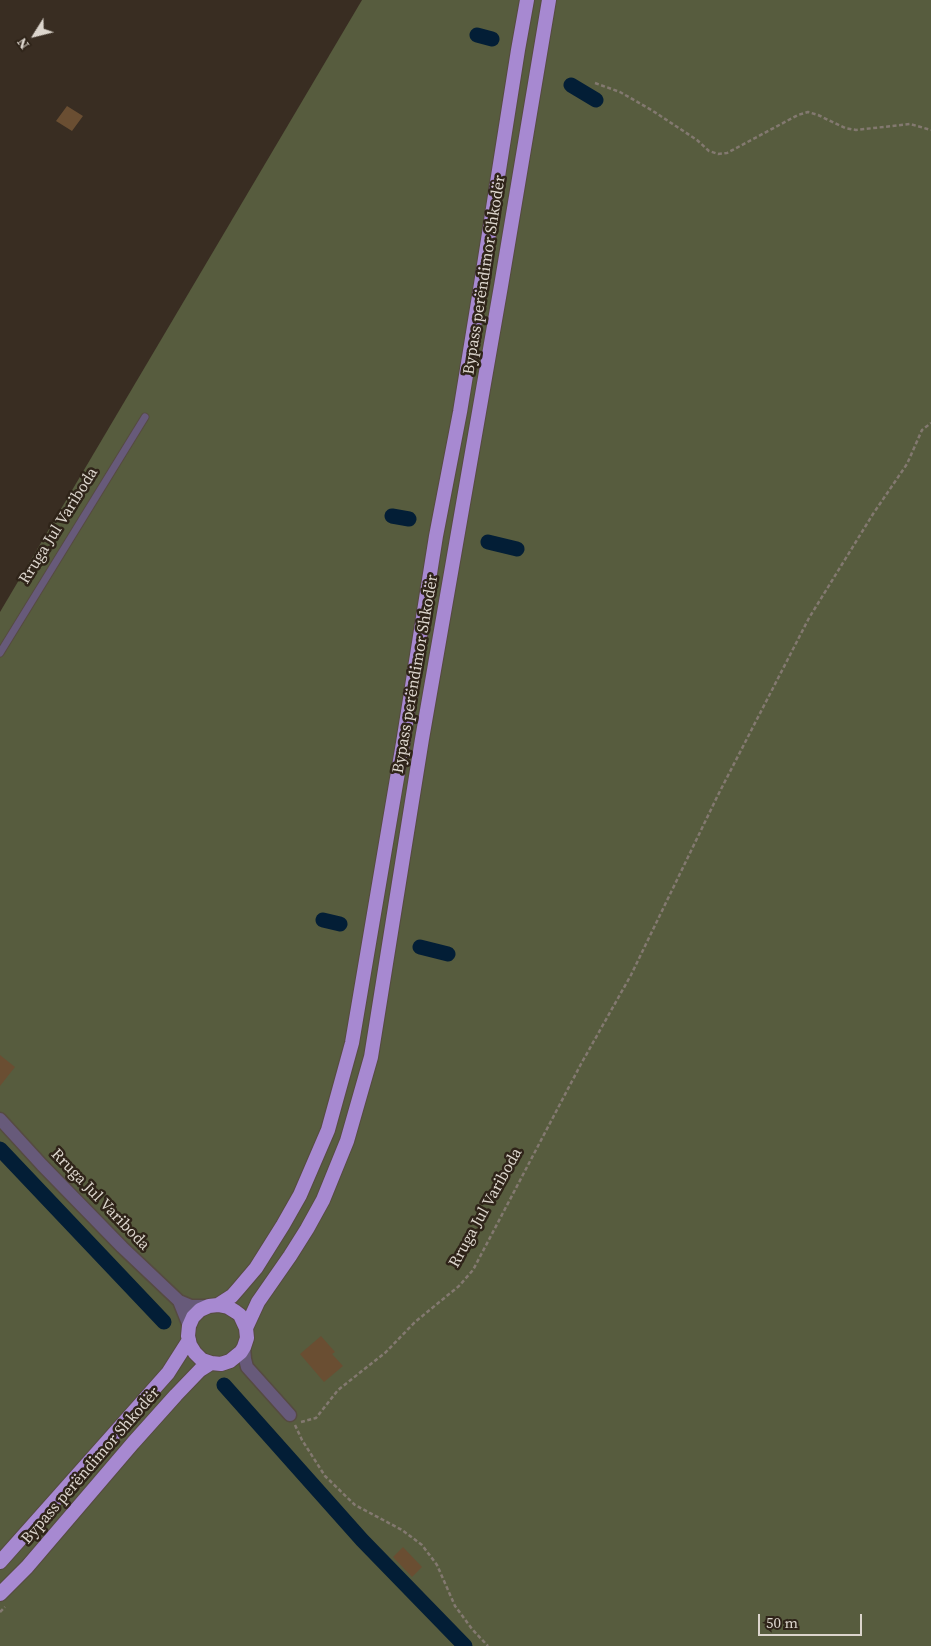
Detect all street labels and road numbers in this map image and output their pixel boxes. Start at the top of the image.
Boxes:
street label: Bypass perëndimor Shkodër [460,174,510,376]
street label: Rruga Jul Variboda [15,464,103,588]
street label: Bypass perëndimor Shkodër [389,573,443,775]
street label: Rruga Jul Variboda [47,1145,153,1255]
street label: Rruga Jul Variboda [445,1145,527,1271]
street label: Bypass perëndimor Shkodër [18,1384,164,1548]

